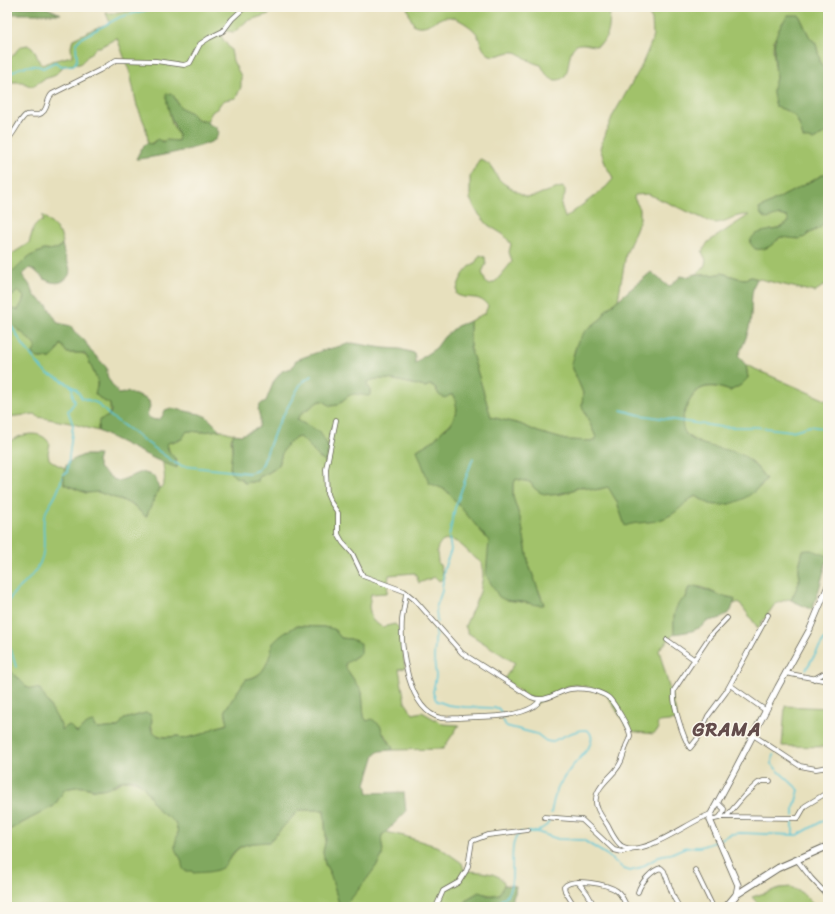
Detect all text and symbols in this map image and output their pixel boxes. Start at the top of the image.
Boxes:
district label: GRAMA [692,713,761,746]

